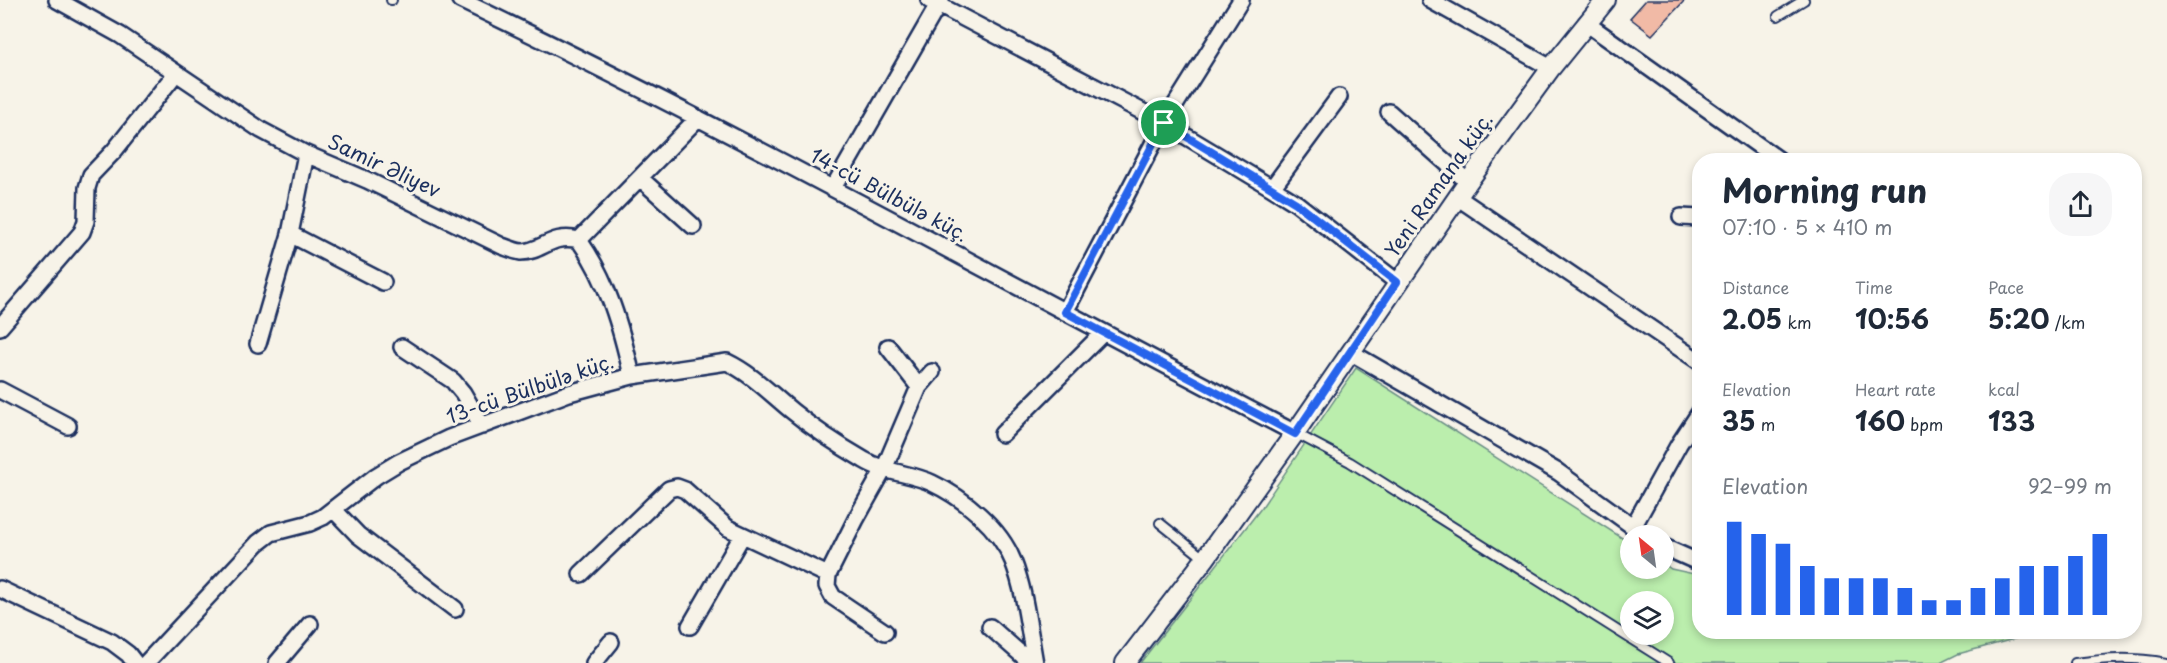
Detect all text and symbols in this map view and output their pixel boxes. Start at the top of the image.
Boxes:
pin [1138,97,1189,148]
icon: arrive [1147,106,1180,139]
street label: Yeni Ramana küç. [1377,106,1499,263]
street label: Samir Əliyev [323,126,446,204]
street label: 14-cü Bülbülə küç. [805,140,974,249]
text: Morning run [1722,164,1927,214]
button: share [2049,173,2112,236]
text: 07:10 · 5 × 410 m [1722,212,1893,242]
text: Distance [1722,275,1789,299]
text: Time [1855,275,1893,299]
text: Pace [1988,275,2024,299]
text: 2.05 [1722,299,1782,338]
text: 10:56 [1855,299,1929,338]
text: 5:20 [1988,299,2050,338]
text: km [1782,310,1811,334]
text: /km [2050,310,2085,334]
street label: 13-cü Bülbülə küç. [442,345,618,431]
text: Elevation [1722,377,1791,401]
text: Heart rate [1855,377,1936,401]
text: kcal [1988,377,2020,401]
text: 35 [1722,401,1756,440]
text: 160 [1855,401,1905,440]
text: 133 [1988,401,2035,440]
text: m [1756,412,1775,436]
text: bpm [1905,412,1943,436]
text: Elevation [1722,471,1808,501]
text: 92–99 m [2028,471,2112,501]
north arrow [1620,525,1674,579]
map controls [1620,525,1674,645]
button: layers [1620,591,1674,645]

